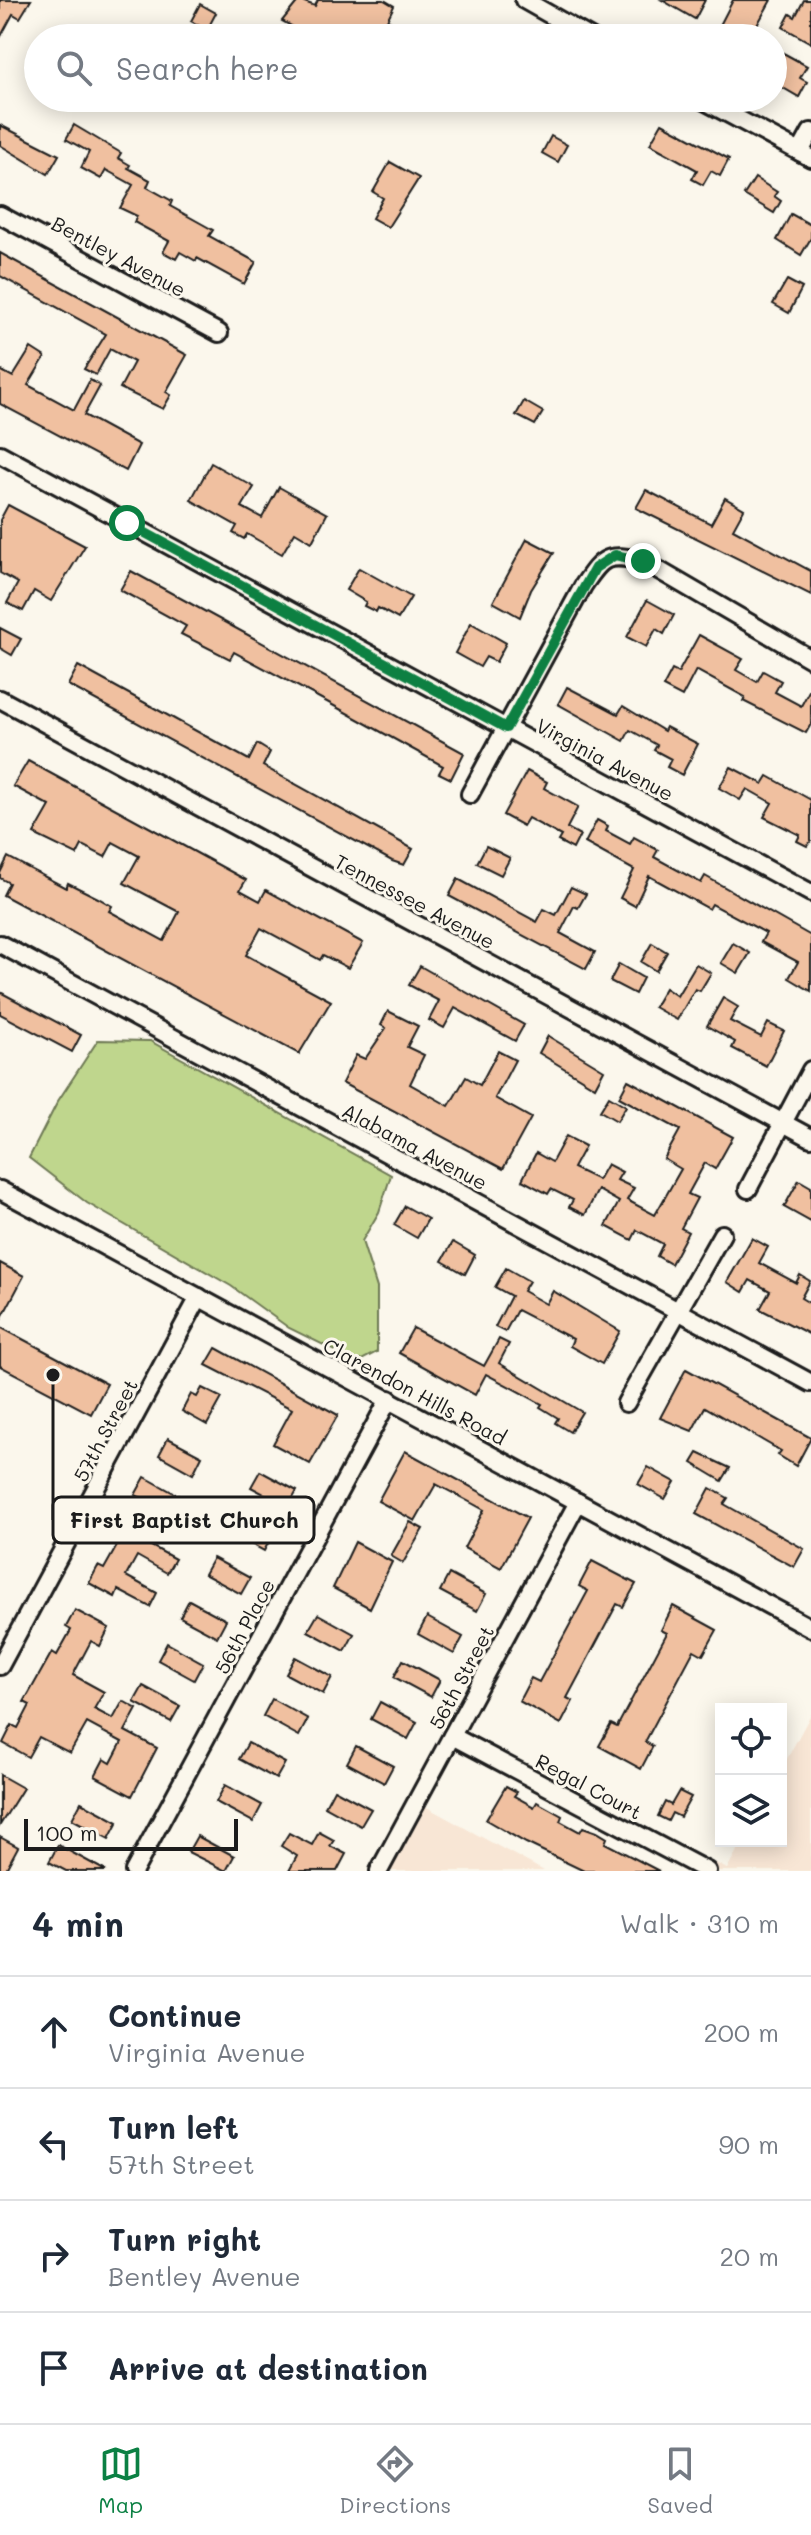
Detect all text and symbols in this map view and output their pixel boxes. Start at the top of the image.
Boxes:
search box [24,24,787,112]
icon: search [52,46,96,90]
text: Search here [116,48,299,88]
street label: Bentley Avenue [48,210,190,302]
route start [109,505,145,541]
route end [625,543,661,579]
street label: Virginia Avenue [532,712,678,806]
street label: Tennessee Avenue [330,848,500,954]
street label: Alabama Avenue [338,1097,492,1195]
street label: Clarendon Hills Road [319,1332,511,1450]
street label: 57th Street [67,1374,143,1486]
callout: First Baptist Church [53,1497,314,1543]
text: First Baptist Church [69,1505,299,1534]
street label: 56th Place [208,1574,280,1678]
street label: 56th Street [423,1621,499,1733]
map controls [715,1703,787,1847]
button: locate [715,1703,787,1775]
street label: Regal Court [531,1747,647,1825]
button: layers [715,1775,787,1847]
scale bar [24,1815,238,1851]
text: 100 m [36,1818,98,1847]
text: 4 min [32,1901,124,1946]
text: Walk · 310 m [620,1906,779,1940]
text: Continue [108,1995,241,2035]
icon: ahead [32,2010,76,2054]
text: 200 m [703,2015,779,2049]
text: Virginia Avenue [108,2035,306,2069]
text: Turn left [108,2107,239,2147]
icon: left [32,2122,76,2166]
text: 90 m [719,2127,779,2161]
text: 57th Street [108,2147,255,2181]
text: Turn right [108,2219,261,2259]
icon: right [32,2234,76,2278]
text: 20 m [719,2239,779,2273]
text: Bentley Avenue [108,2259,301,2293]
icon: arrive [32,2346,76,2390]
text: Arrive at destination [108,2348,428,2388]
tab: Map [98,2442,143,2519]
tab: Directions [339,2442,451,2519]
tab: Saved [648,2442,713,2519]

